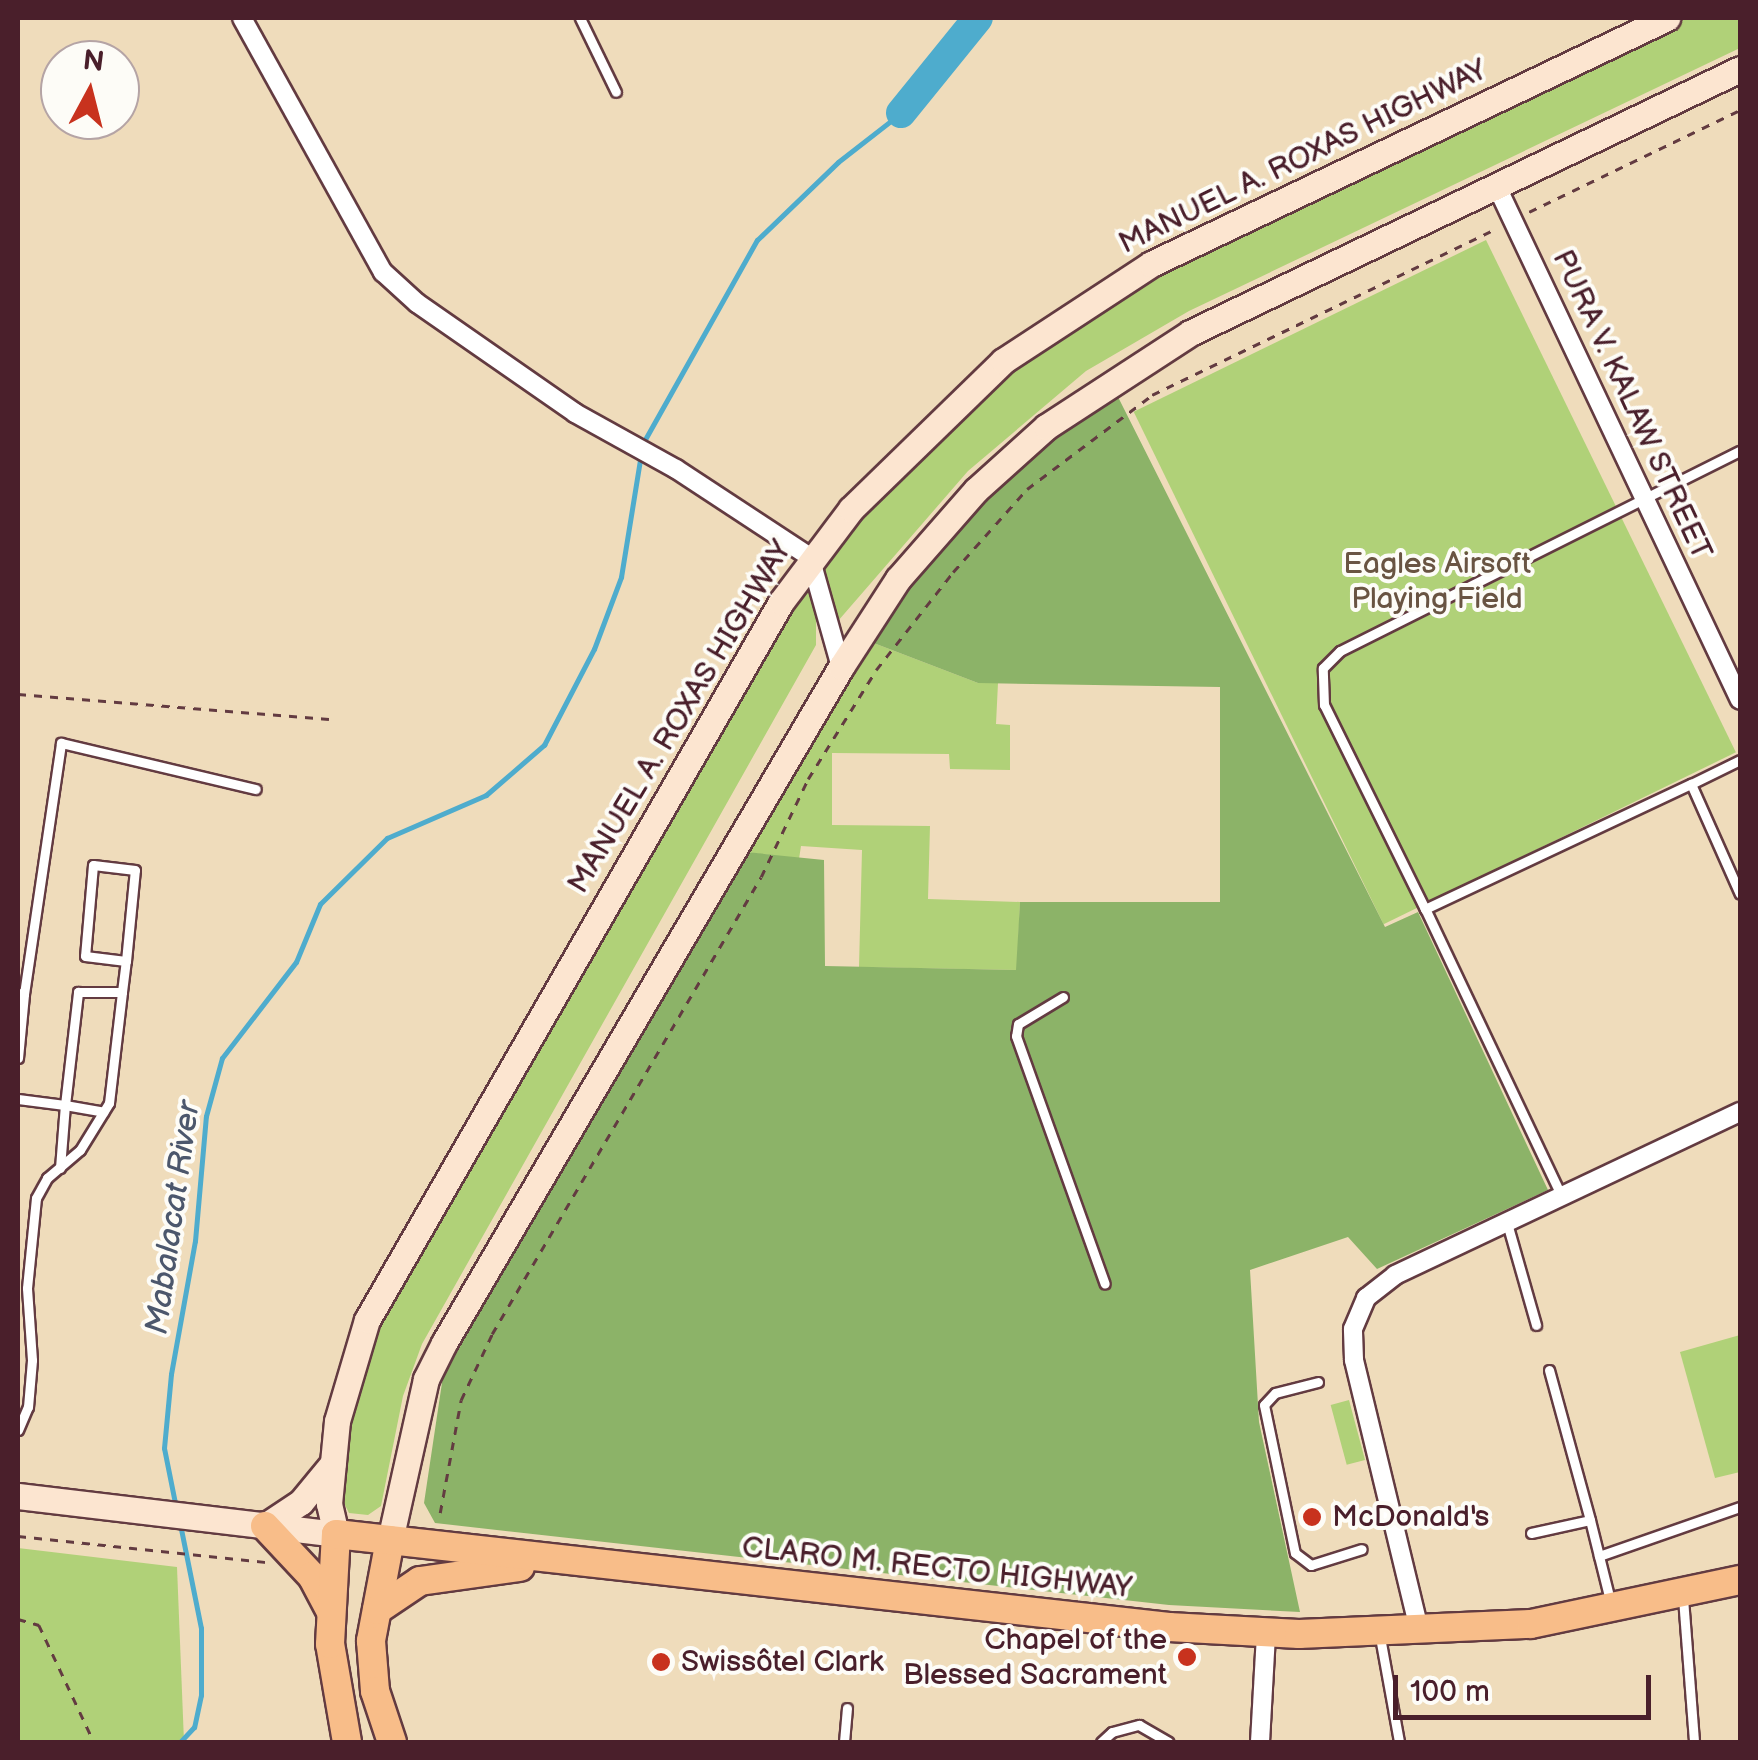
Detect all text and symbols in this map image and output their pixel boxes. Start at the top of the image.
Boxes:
north arrow [40,40,140,140]
text: N [81,44,106,79]
street label: MANUEL A. ROXAS HIGHWAY [1113,52,1493,262]
street label: PURA V. KALAW STREET [1544,244,1720,566]
street label: MANUEL A. ROXAS HIGHWAY [560,534,800,900]
park label: Eagles Airsoft Playing Field [1343,546,1531,616]
water label: Mabalacat River [139,1099,209,1337]
place label: McDonald's [1332,1499,1489,1535]
marker: McDonald's [1301,1506,1323,1528]
street label: CLARO M. RECTO HIGHWAY [740,1530,1134,1606]
place label: Chapel of the Blessed Sacrament [902,1622,1167,1692]
place label: Swissôtel Clark [681,1644,884,1680]
marker: Chapel of the Blessed Sacrament [1176,1646,1198,1668]
marker: Swissôtel Clark [650,1651,672,1673]
scale bar [1398,1655,1656,1717]
text: 100 m [1410,1674,1490,1710]

